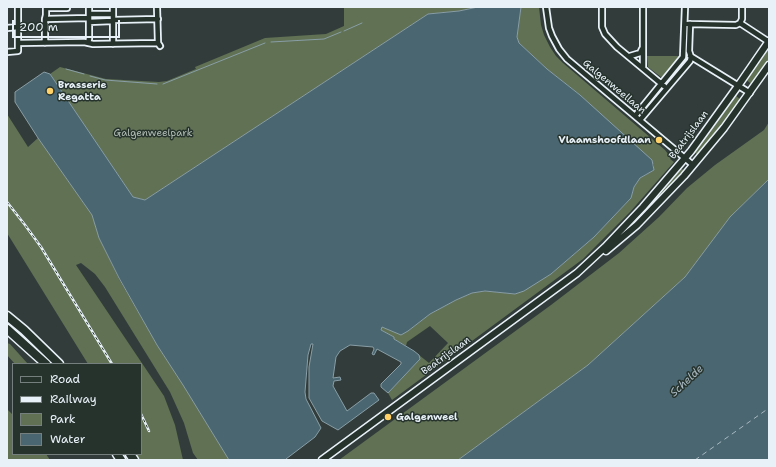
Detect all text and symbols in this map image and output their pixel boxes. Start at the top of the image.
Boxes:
scale bar [14,12,122,38]
text: 200 m [19,19,58,35]
street label: Galgenweellaan [580,57,648,117]
place label: Brasserie Regatta [58,79,107,102]
marker: Brasserie Regatta [45,86,55,96]
street label: Beatrijslaan [667,108,711,162]
park label: Galgenweelpark [114,127,192,139]
place label: Vlaamshoofdlaan [559,134,651,146]
marker: Vlaamshoofdlaan [654,135,664,145]
street label: Beatrijslaan [419,334,473,378]
water label: Schelde [668,362,706,400]
legend [12,363,142,455]
text: Road [50,371,80,387]
text: Railway [50,391,97,407]
text: Park [50,411,76,427]
place label: Galgenweel [396,411,458,423]
marker: Galgenweel [383,412,393,422]
text: Water [50,431,85,447]

